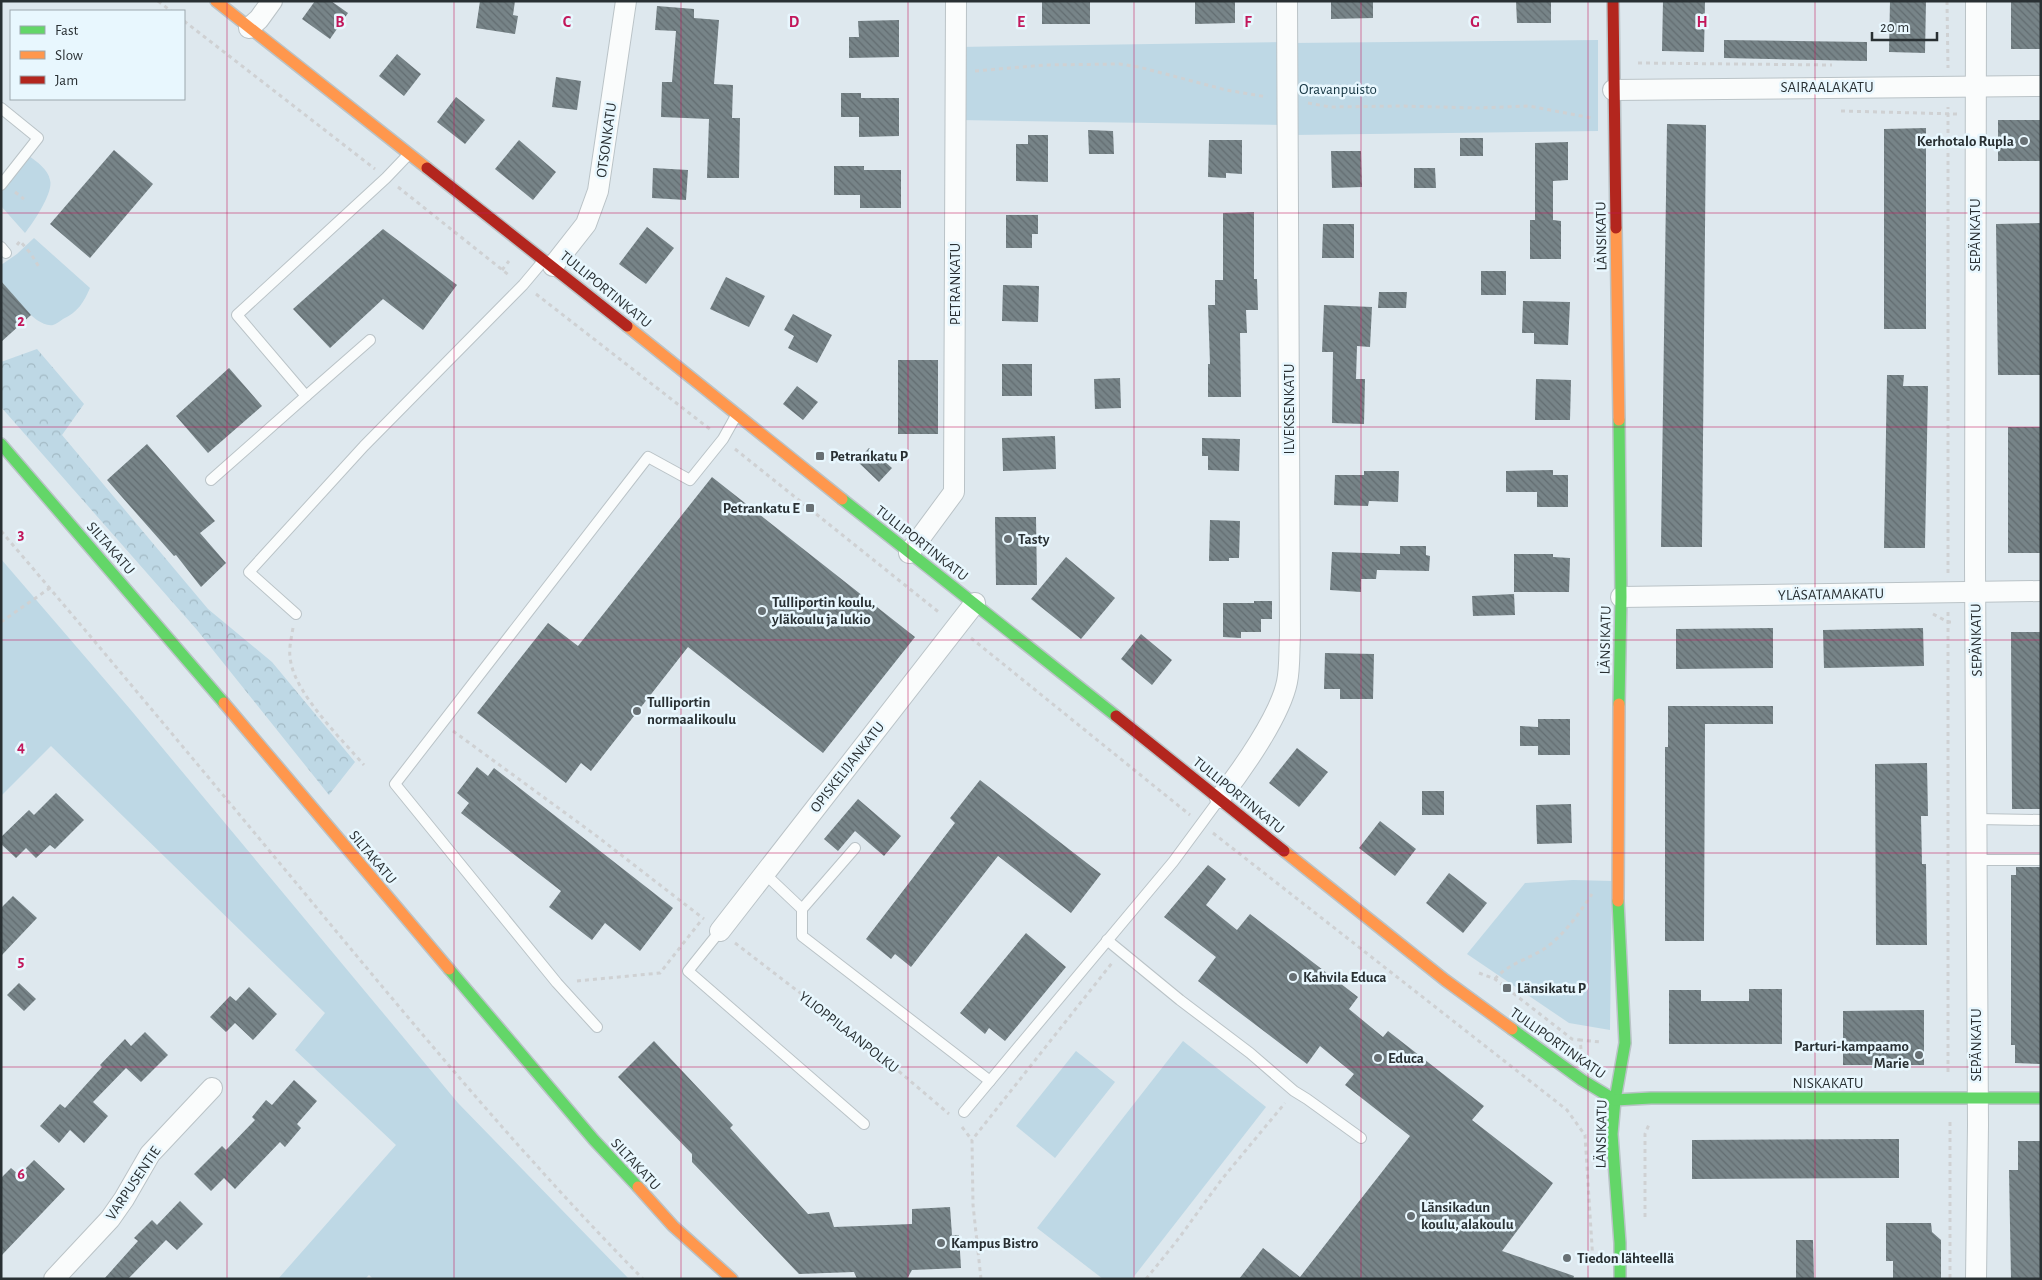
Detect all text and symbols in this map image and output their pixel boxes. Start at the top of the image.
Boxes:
legend [10,10,185,100]
scale bar [1872,10,1937,42]
text: B [335,14,345,30]
text: C [563,14,572,30]
text: D [789,14,800,30]
text: E [1017,14,1025,30]
text: F [1244,14,1252,30]
text: G [1470,14,1480,30]
text: H [1696,14,1708,30]
text: 20 m [1880,20,1909,35]
text: Fast [55,23,79,38]
text: Slow [55,48,83,63]
text: Jam [55,73,78,88]
street label: SAIRAALAKATU [1780,80,1874,95]
park label: Oravanpuisto [1299,82,1377,97]
street label: OTSONKATU [594,102,619,179]
place label: Kerhotalo Rupla [1917,134,2014,149]
marker: Kerhotalo Rupla [2018,135,2030,147]
street label: SEPÄNKATU [1967,198,1983,272]
street label: LÄNSIKATU [1592,201,1610,271]
street label: PETRANKATU [948,243,963,325]
street label: TULLIPORTINKATU [557,248,654,331]
text: 2 [17,313,25,329]
street label: ILVEKSENKATU [1282,364,1297,454]
place label: Petrankatu P [830,449,909,464]
marker: Petrankatu P [814,450,826,462]
place label: Petrankatu E [723,501,800,516]
marker: Petrankatu E [804,502,816,514]
street label: TULLIPORTINKATU [873,503,971,584]
street label: SILTAKATU [84,519,137,578]
text: 3 [18,526,25,542]
place label: Tasty [1018,532,1050,547]
marker: Tasty [1002,533,1014,545]
street label: YLÄSATAMAKATU [1778,585,1884,603]
place label: Tulliportin koulu, yläkoulu ja lukio [771,595,875,627]
street label: SEPÄNKATU [1967,603,1985,677]
marker: Tulliportin koulu, yläkoulu ja lukio [756,605,768,617]
street label: LÄNSIKATU [1596,605,1614,675]
place label: Tulliportin normaalikoulu [647,695,736,727]
marker: Tulliportin normaalikoulu [631,705,643,717]
street label: OPISKELIJANKATU [807,719,887,815]
text: 4 [17,739,25,755]
street label: TULLIPORTINKATU [1190,754,1287,837]
street label: SILTAKATU [346,828,399,887]
text: 5 [18,953,25,969]
place label: Kahvila Educa [1303,970,1387,985]
marker: Kahvila Educa [1287,971,1299,983]
place label: Länsikatu P [1517,981,1587,996]
marker: Länsikatu P [1501,982,1513,994]
street label: YLIOPPILAANPOLKU [796,989,901,1076]
street label: TULLIPORTINKATU [1507,1005,1608,1082]
street label: SEPÄNKATU [1968,1008,1984,1082]
place label: Parturi-kampaamo Marie [1794,1039,1909,1071]
marker: Parturi-kampaamo Marie [1913,1049,1925,1061]
place label: Educa [1388,1051,1424,1066]
marker: Educa [1372,1052,1384,1064]
street label: NISKAKATU [1793,1076,1863,1091]
street label: LÄNSIKATU [1592,1099,1610,1169]
street label: SILTAKATU [608,1136,663,1193]
street label: VARPUSENTIE [103,1144,163,1223]
text: 6 [17,1166,25,1182]
place label: Länsikadun koulu, alakoulu [1421,1200,1514,1232]
marker: Länsikadun koulu, alakoulu [1405,1210,1417,1222]
place label: Kampus Bistro [951,1236,1039,1251]
marker: Kampus Bistro [935,1237,947,1249]
place label: Tiedon lähteellä [1577,1251,1674,1266]
marker: Tiedon lähteellä [1561,1252,1573,1264]

